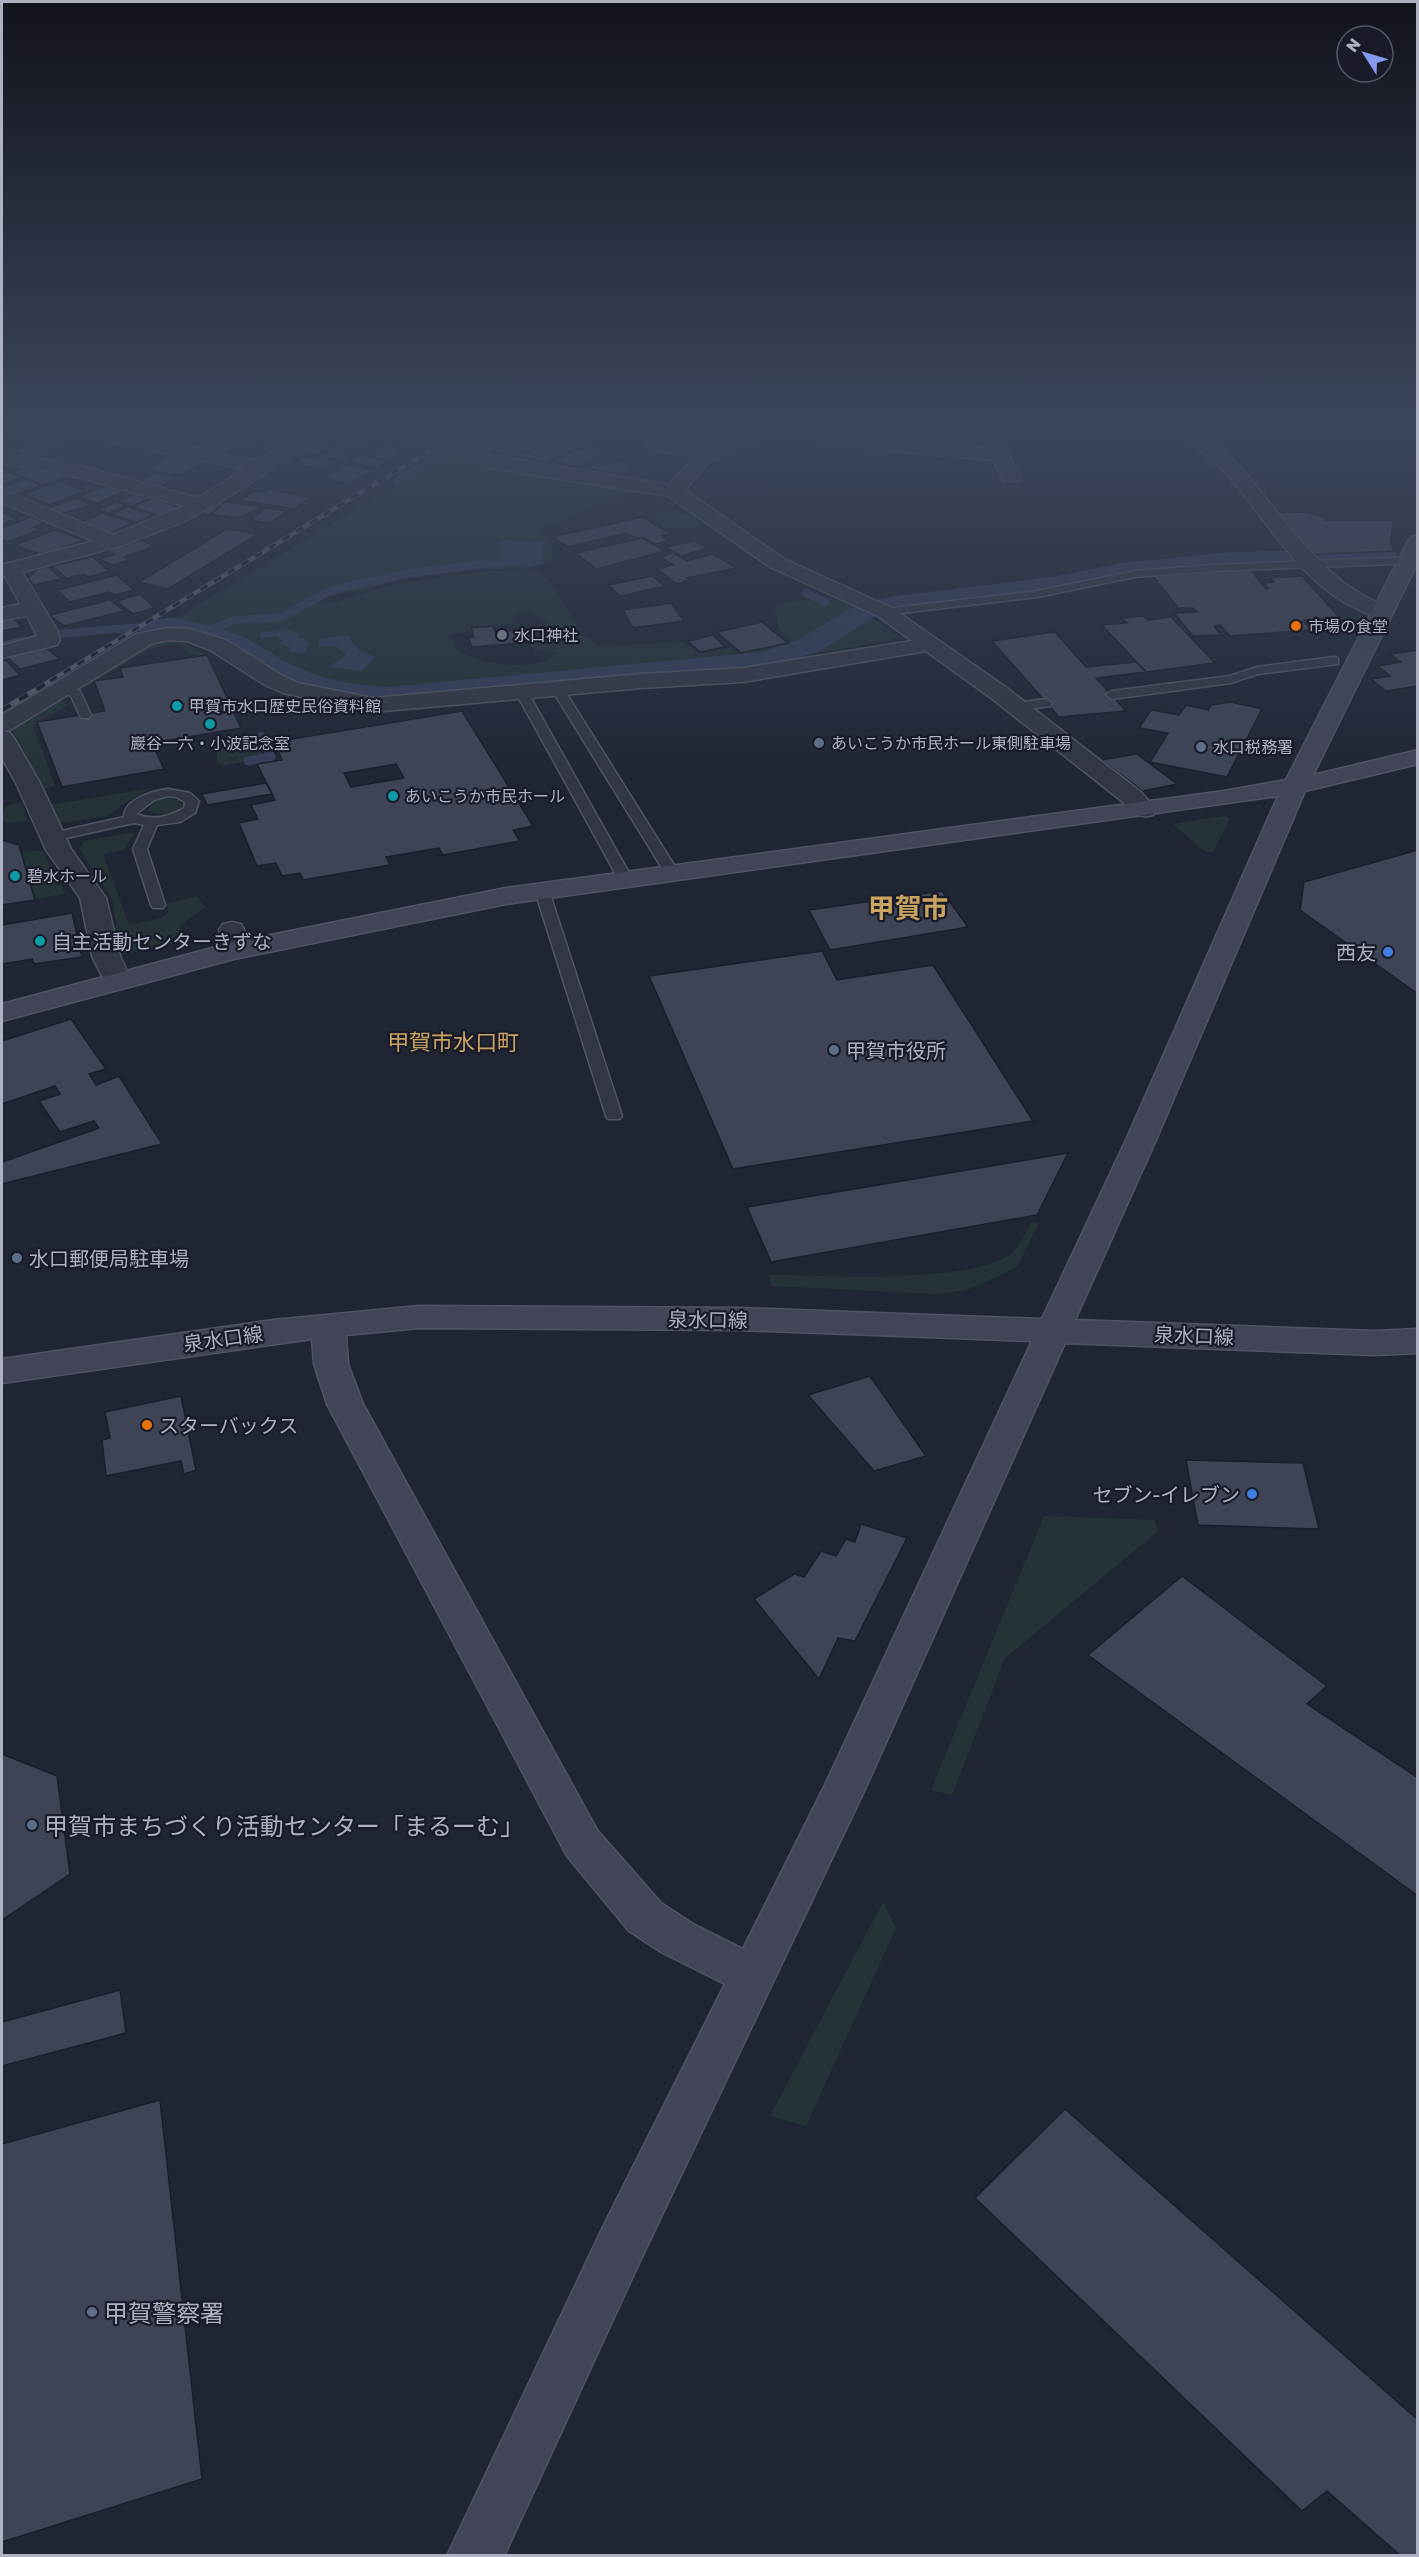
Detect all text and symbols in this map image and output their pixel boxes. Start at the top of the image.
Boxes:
north arrow [1335,24,1395,84]
text: N [1341,34,1365,56]
place label: 市場の食堂 [1308,616,1388,636]
marker: 市場の食堂 [1289,619,1303,633]
place label: 水口神社 [514,625,578,645]
marker: 水口神社 [495,628,509,642]
place label: 甲賀市水口歴史民俗資料館 [189,696,381,716]
marker: 甲賀市水口歴史民俗資料館 [170,699,184,713]
marker: 巖谷一六・小波記念室 [203,717,217,731]
place label: 巖谷一六・小波記念室 [130,733,290,753]
place label: あいこうか市民ホール東側駐車場 [831,733,1071,753]
marker: あいこうか市民ホール東側駐車場 [812,736,826,750]
place label: 水口税務署 [1213,737,1293,757]
marker: 水口税務署 [1194,740,1208,754]
place label: あいこうか市民ホール [405,786,565,806]
marker: あいこうか市民ホール [386,789,400,803]
place label: 碧水ホール [27,866,107,886]
marker: 碧水ホール [8,869,22,883]
district label: 甲賀市 [868,892,949,924]
place label: 自主活動センターきずな [52,929,272,953]
marker: 自主活動センターきずな [33,934,47,948]
place label: 西友 [1336,940,1376,964]
marker: 西友 [1381,945,1395,959]
district label: 甲賀市水口町 [387,1028,519,1055]
place label: 甲賀市役所 [846,1038,946,1062]
marker: 甲賀市役所 [827,1043,841,1057]
place label: 水口郵便局駐車場 [29,1246,189,1270]
marker: 水口郵便局駐車場 [10,1251,24,1265]
street label: 泉水口線 [668,1306,748,1332]
street label: 泉水口線 [182,1321,264,1355]
street label: 泉水口線 [1154,1322,1234,1348]
place label: スターバックス [159,1413,298,1437]
marker: スターバックス [140,1418,154,1432]
place label: セブン-イレブン [1092,1482,1240,1506]
marker: セブン-イレブン [1245,1487,1259,1501]
place label: 甲賀市まちづくり活動センター「まるーむ」 [44,1811,524,1840]
marker: 甲賀市まちづくり活動センター「まるーむ」 [25,1818,39,1832]
place label: 甲賀警察署 [104,2298,224,2327]
marker: 甲賀警察署 [85,2305,99,2319]

